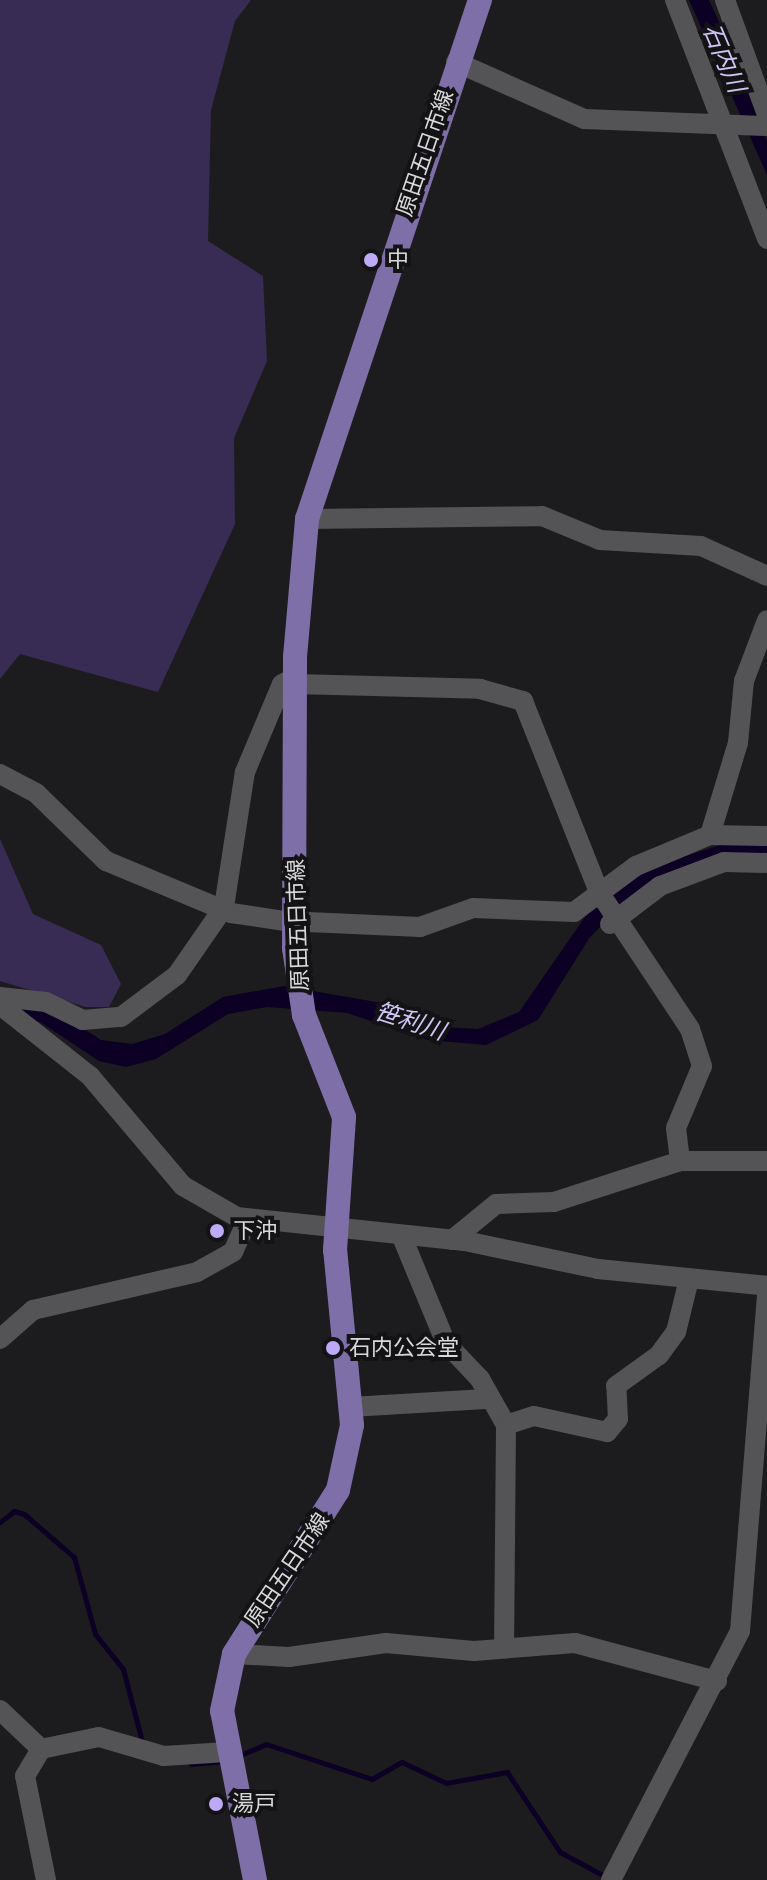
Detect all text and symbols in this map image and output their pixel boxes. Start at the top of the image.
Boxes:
water label: 石内川 [697,19,751,97]
street label: 原田五日市線 [391,86,459,220]
place label: 中 [387,247,409,273]
marker: 中 [362,251,380,269]
street label: 原田五日市線 [283,859,313,991]
water label: 笹利川 [371,996,449,1046]
place label: 下沖 [233,1218,277,1244]
marker: 下沖 [208,1222,226,1240]
place label: 石内公会堂 [349,1335,459,1361]
marker: 石内公会堂 [324,1339,342,1357]
street label: 原田五日市線 [239,1508,335,1632]
place label: 湯戸 [232,1791,276,1817]
marker: 湯戸 [207,1795,225,1813]

